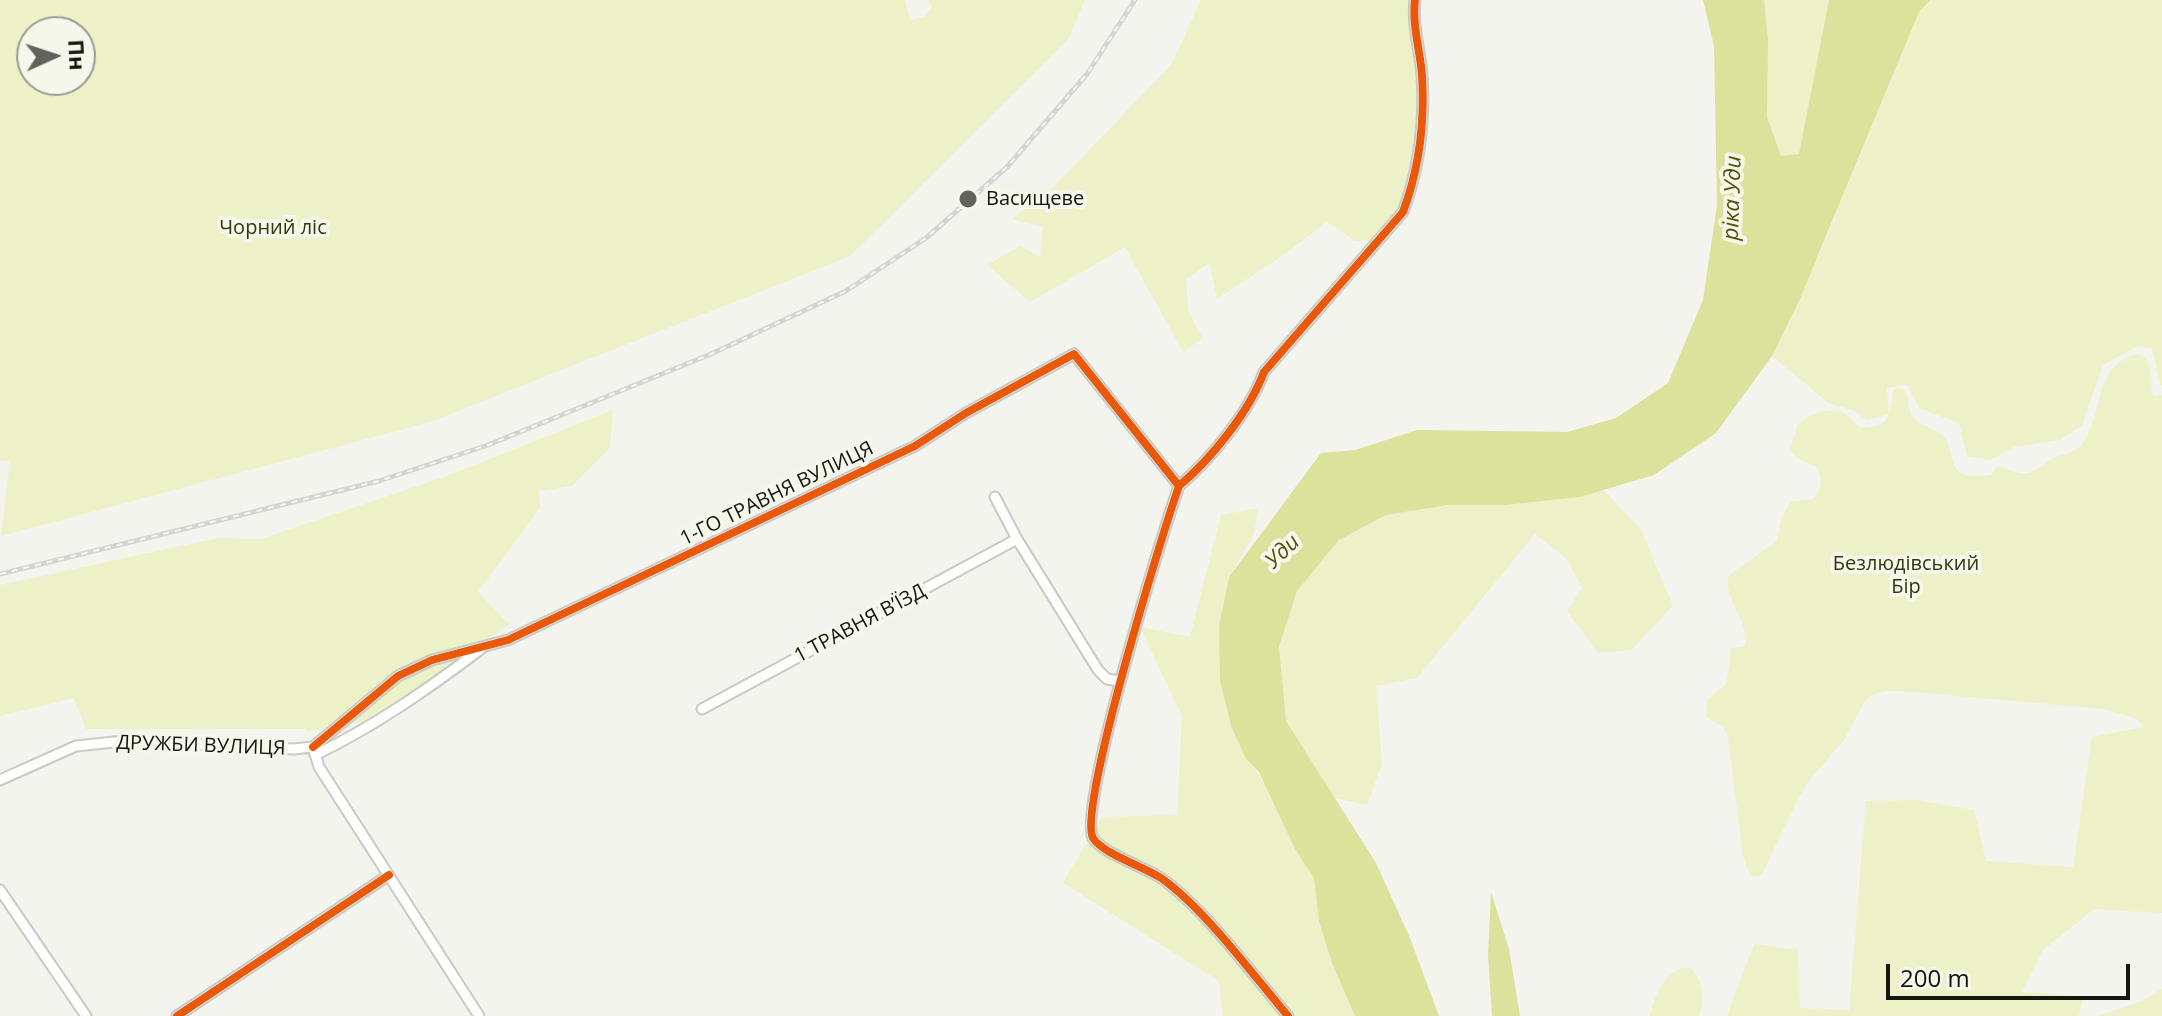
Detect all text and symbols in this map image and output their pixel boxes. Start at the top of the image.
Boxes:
north arrow [16,16,96,96]
text: Пн [62,39,94,71]
water label: ріка Уди [1718,155,1748,241]
place label: Васищеве [986,187,1084,211]
marker: Васищеве [957,188,979,210]
park label: Чорний ліс [219,216,327,240]
street label: 1-ГО ТРАВНЯ ВУЛИЦЯ [676,437,878,551]
water label: Уди [1260,529,1306,575]
park label: Безлюдівський Бір [1833,552,1979,599]
street label: 1 ТРАВНЯ В’ЇЗД [790,579,930,669]
street label: ДРУЖБИ ВУЛИЦЯ [116,731,286,761]
scale bar [1890,948,2134,998]
text: 200 m [1900,961,1970,994]

